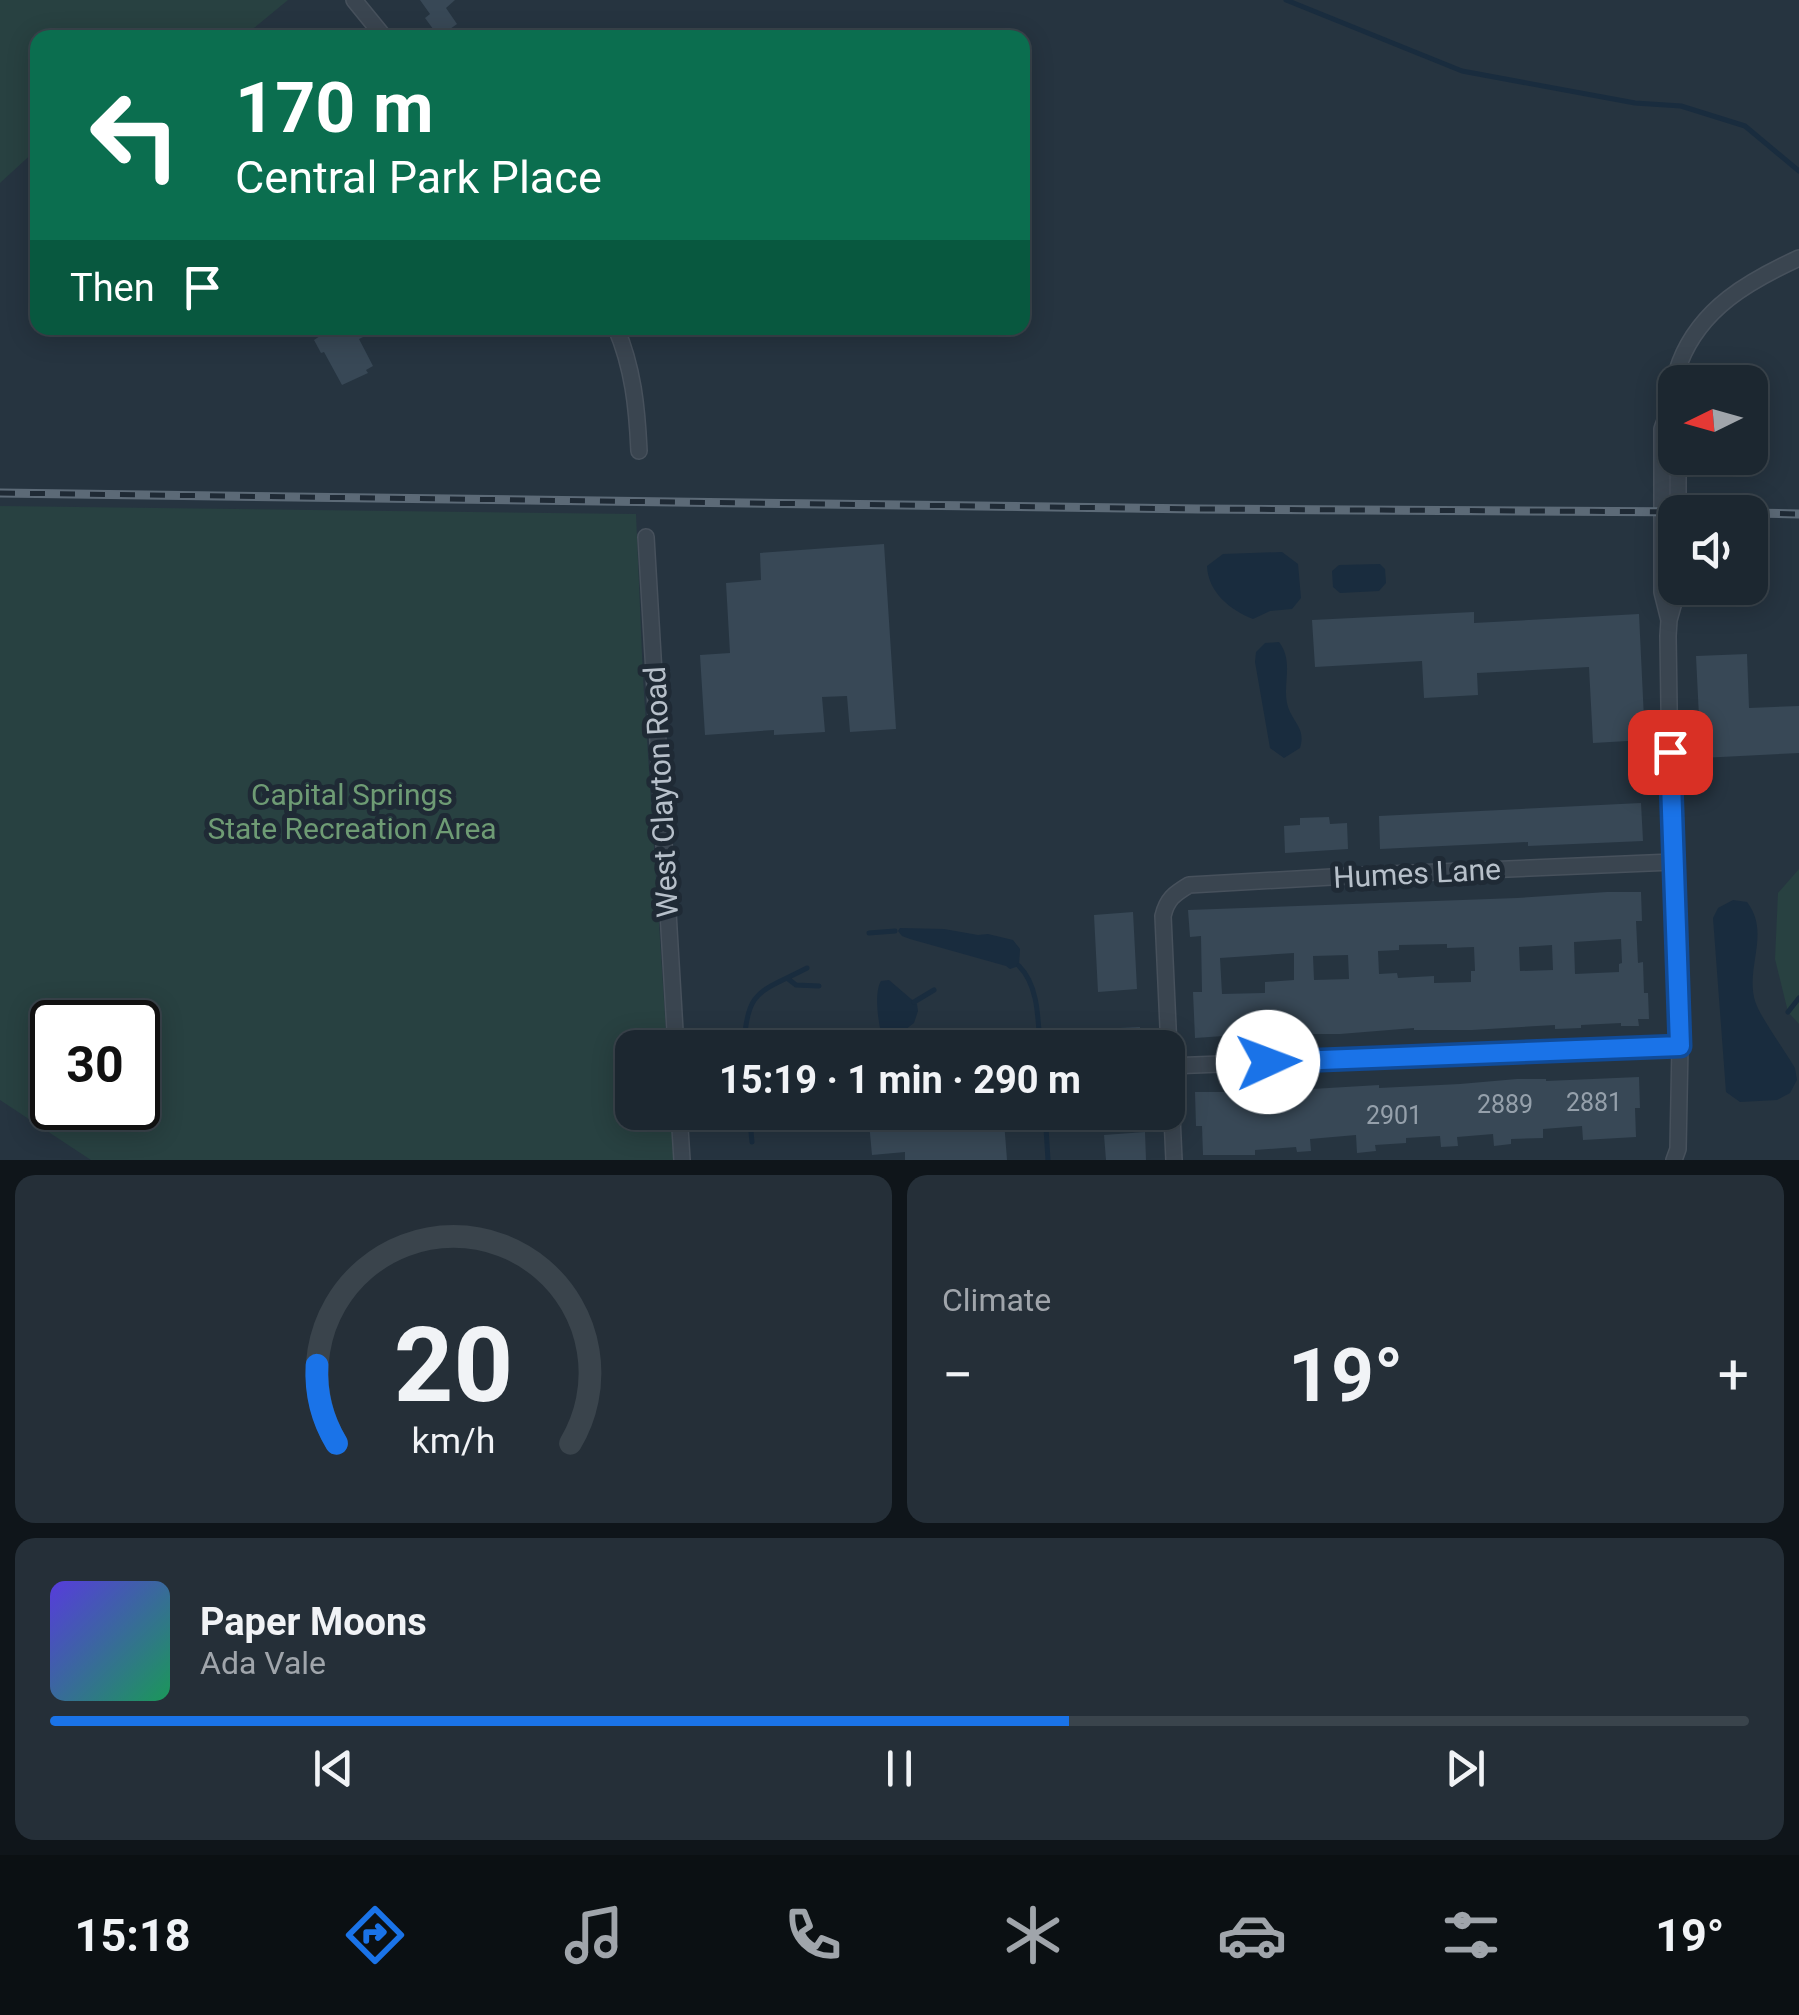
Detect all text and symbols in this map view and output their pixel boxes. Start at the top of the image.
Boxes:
text: 170 m [235,67,434,149]
icon: left [70,70,200,200]
text: Central Park Place [235,151,602,204]
icon: arrive [175,260,230,315]
text: Then [70,266,155,310]
north arrow [1658,365,1768,475]
map controls [1658,365,1768,605]
button: sound [1658,495,1768,605]
street label: West Clayton Road [637,666,685,918]
pin [1628,710,1713,795]
icon: arrive [1643,725,1698,780]
park label: Capital Springs State Recreation Area [207,777,497,846]
street label: Humes Lane [1332,851,1502,895]
speed limit sign: 30 [30,1000,160,1130]
position arrow [1216,1010,1320,1114]
text: 15:19 · 1 min · 290 m [719,1058,1081,1102]
house number: 2881 [1566,1088,1622,1117]
house number: 2889 [1477,1090,1533,1119]
house number: 2901 [1366,1101,1422,1130]
text: Climate [942,1281,1051,1319]
text: 20 [394,1305,513,1426]
text: 19° [1288,1331,1403,1419]
text: − [942,1343,973,1407]
text: + [1718,1343,1749,1407]
text: km/h [412,1420,495,1462]
text: Paper Moons [200,1600,427,1644]
text: Ada Vale [200,1644,326,1682]
icon: previous [306,1741,361,1796]
icon: pause [872,1741,927,1796]
icon: next [1438,1741,1493,1796]
icon: directions [340,1900,410,1970]
icon: music [559,1900,629,1970]
icon: phone [778,1900,848,1970]
icon: climate [998,1900,1068,1970]
icon: car [1217,1900,1287,1970]
icon: filters [1436,1900,1506,1970]
text: 15:18 [75,1909,191,1962]
text: 19° [1655,1909,1724,1962]

